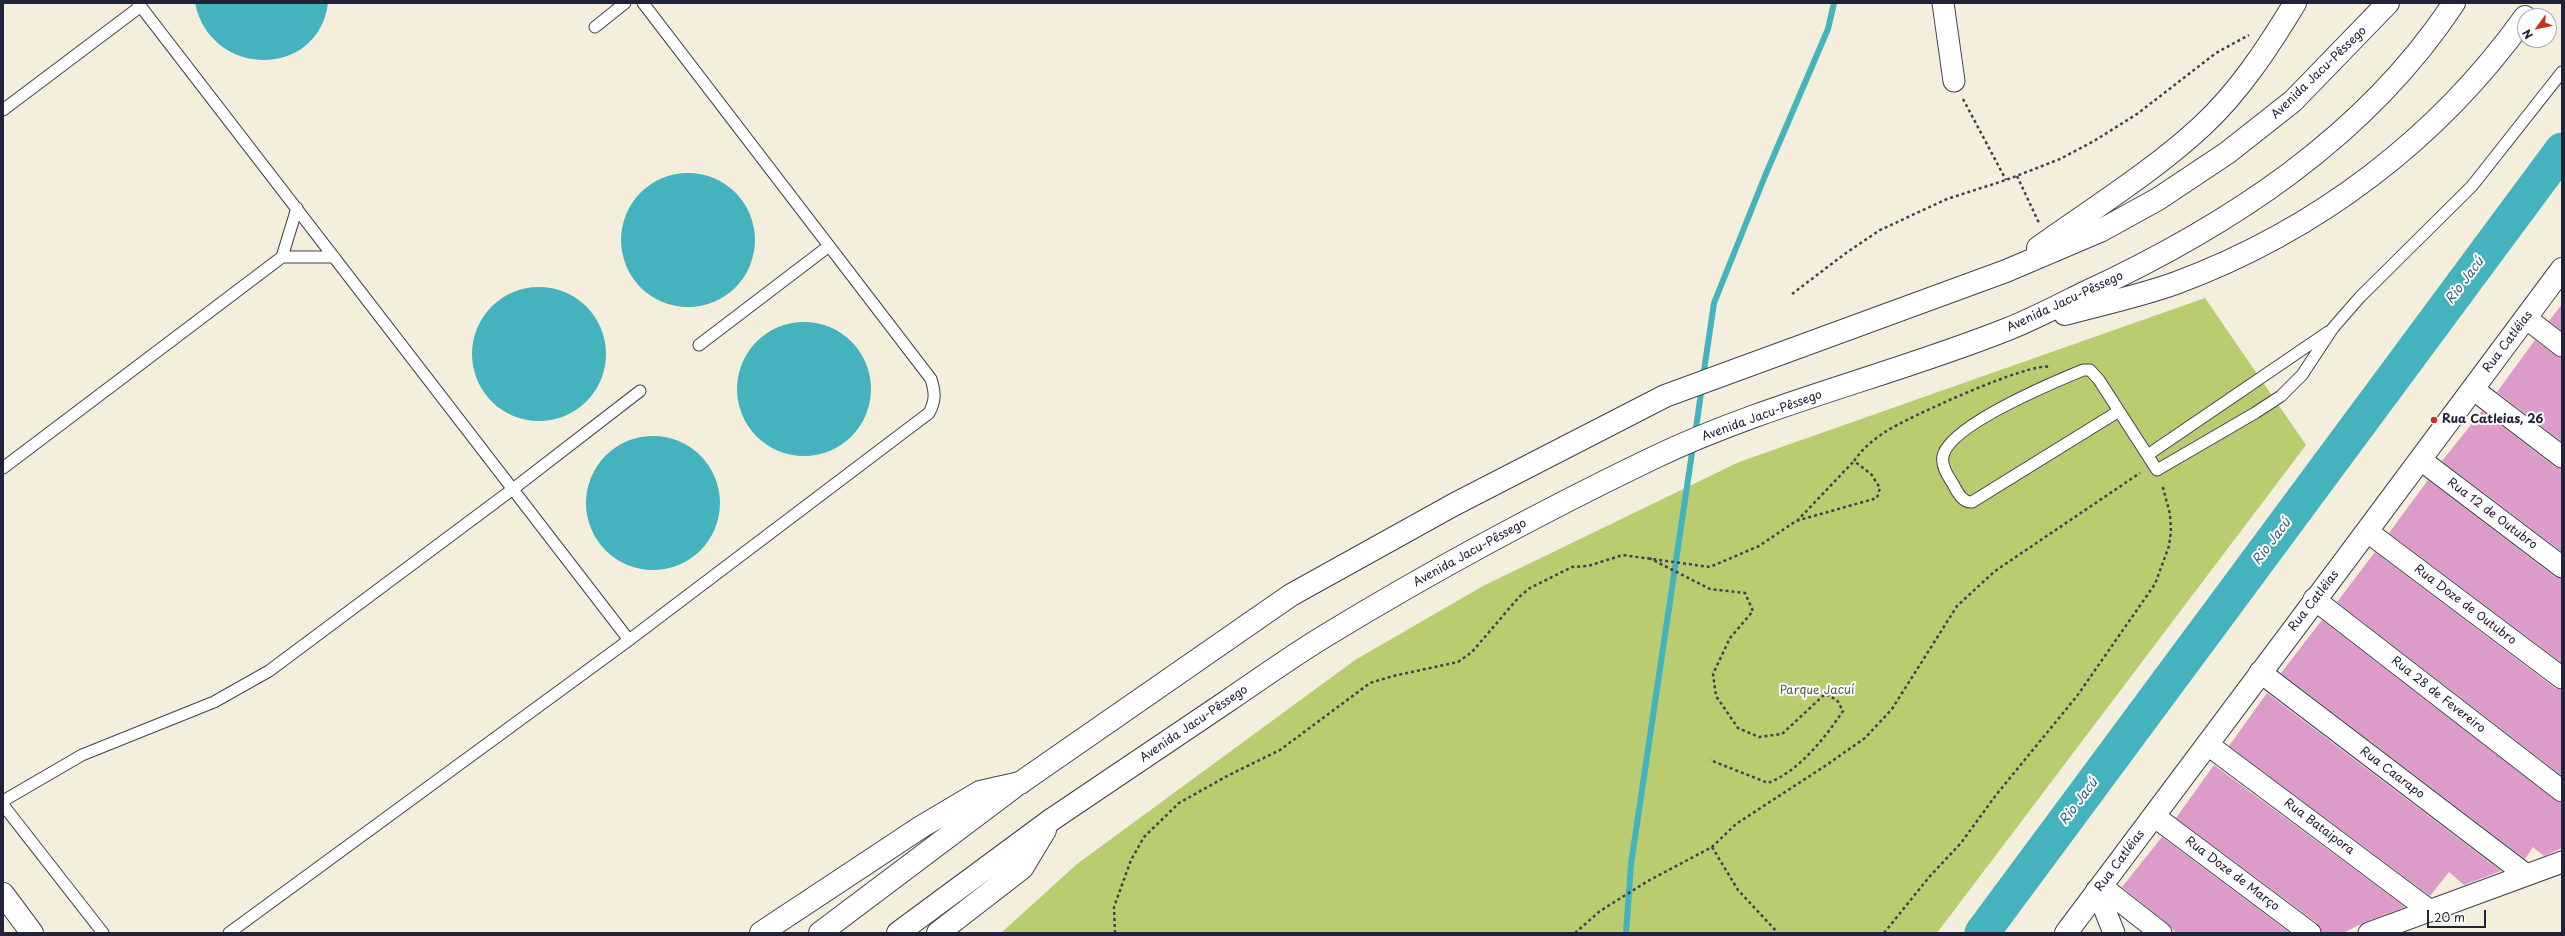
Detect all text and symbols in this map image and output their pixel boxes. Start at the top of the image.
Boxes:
north arrow [2517,8,2557,48]
street label: Avenida Jacu-Pêssego [2268,24,2370,122]
text: N [2518,26,2537,43]
water label: Rio Jacú [2442,255,2488,307]
street label: Avenida Jacu-Pêssego [2004,269,2126,335]
street label: Rua Catléias [2480,308,2536,376]
street label: Avenida Jacu-Pêssego [1700,388,1824,444]
place label: Rua Catleias, 26 [2442,413,2543,427]
marker: Rua Catleias, 26 [2429,415,2439,425]
street label: Rua 12 de Outubro [2444,475,2540,553]
street label: Avenida Jacu-Pêssego [1411,516,1529,590]
water label: Rio Jacú [2249,516,2295,568]
street label: Rua Doze de Outubro [2411,562,2519,648]
street label: Rua Catléias [2286,568,2342,634]
street label: Rua 28 de Fevereiro [2388,654,2488,736]
street label: Avenida Jacu-Pêssego [1137,683,1251,765]
park label: Parque Jacuí [1780,684,1854,698]
street label: Rua Caarapo [2357,744,2427,802]
water label: Rio Jacú [2056,776,2102,828]
street label: Rua Bataipora [2281,796,2357,858]
street label: Rua Catléias [2092,827,2148,895]
street label: Rua Doze de Março [2182,834,2282,914]
scale bar [2429,902,2488,928]
text: 20 m [2434,908,2465,926]

